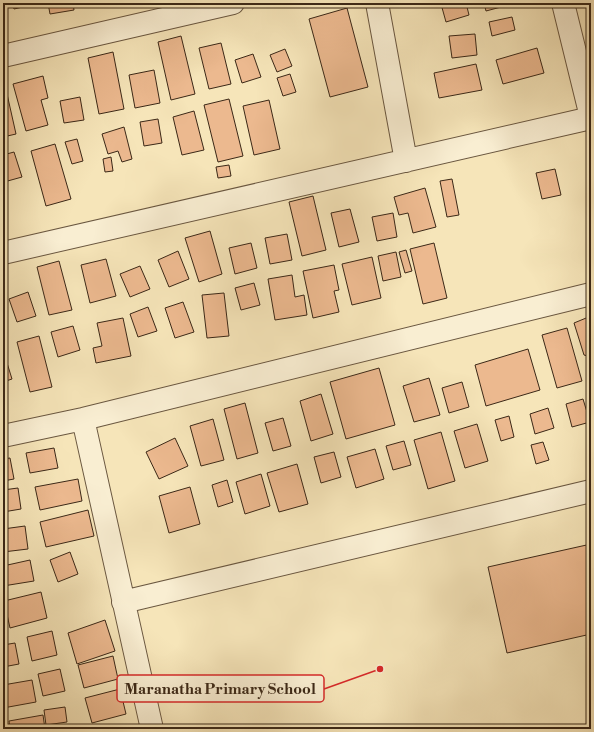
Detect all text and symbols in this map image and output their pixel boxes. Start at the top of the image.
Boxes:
callout: Maranatha Primary School [117,675,324,702]
text: Maranatha Primary School [124,680,316,699]

